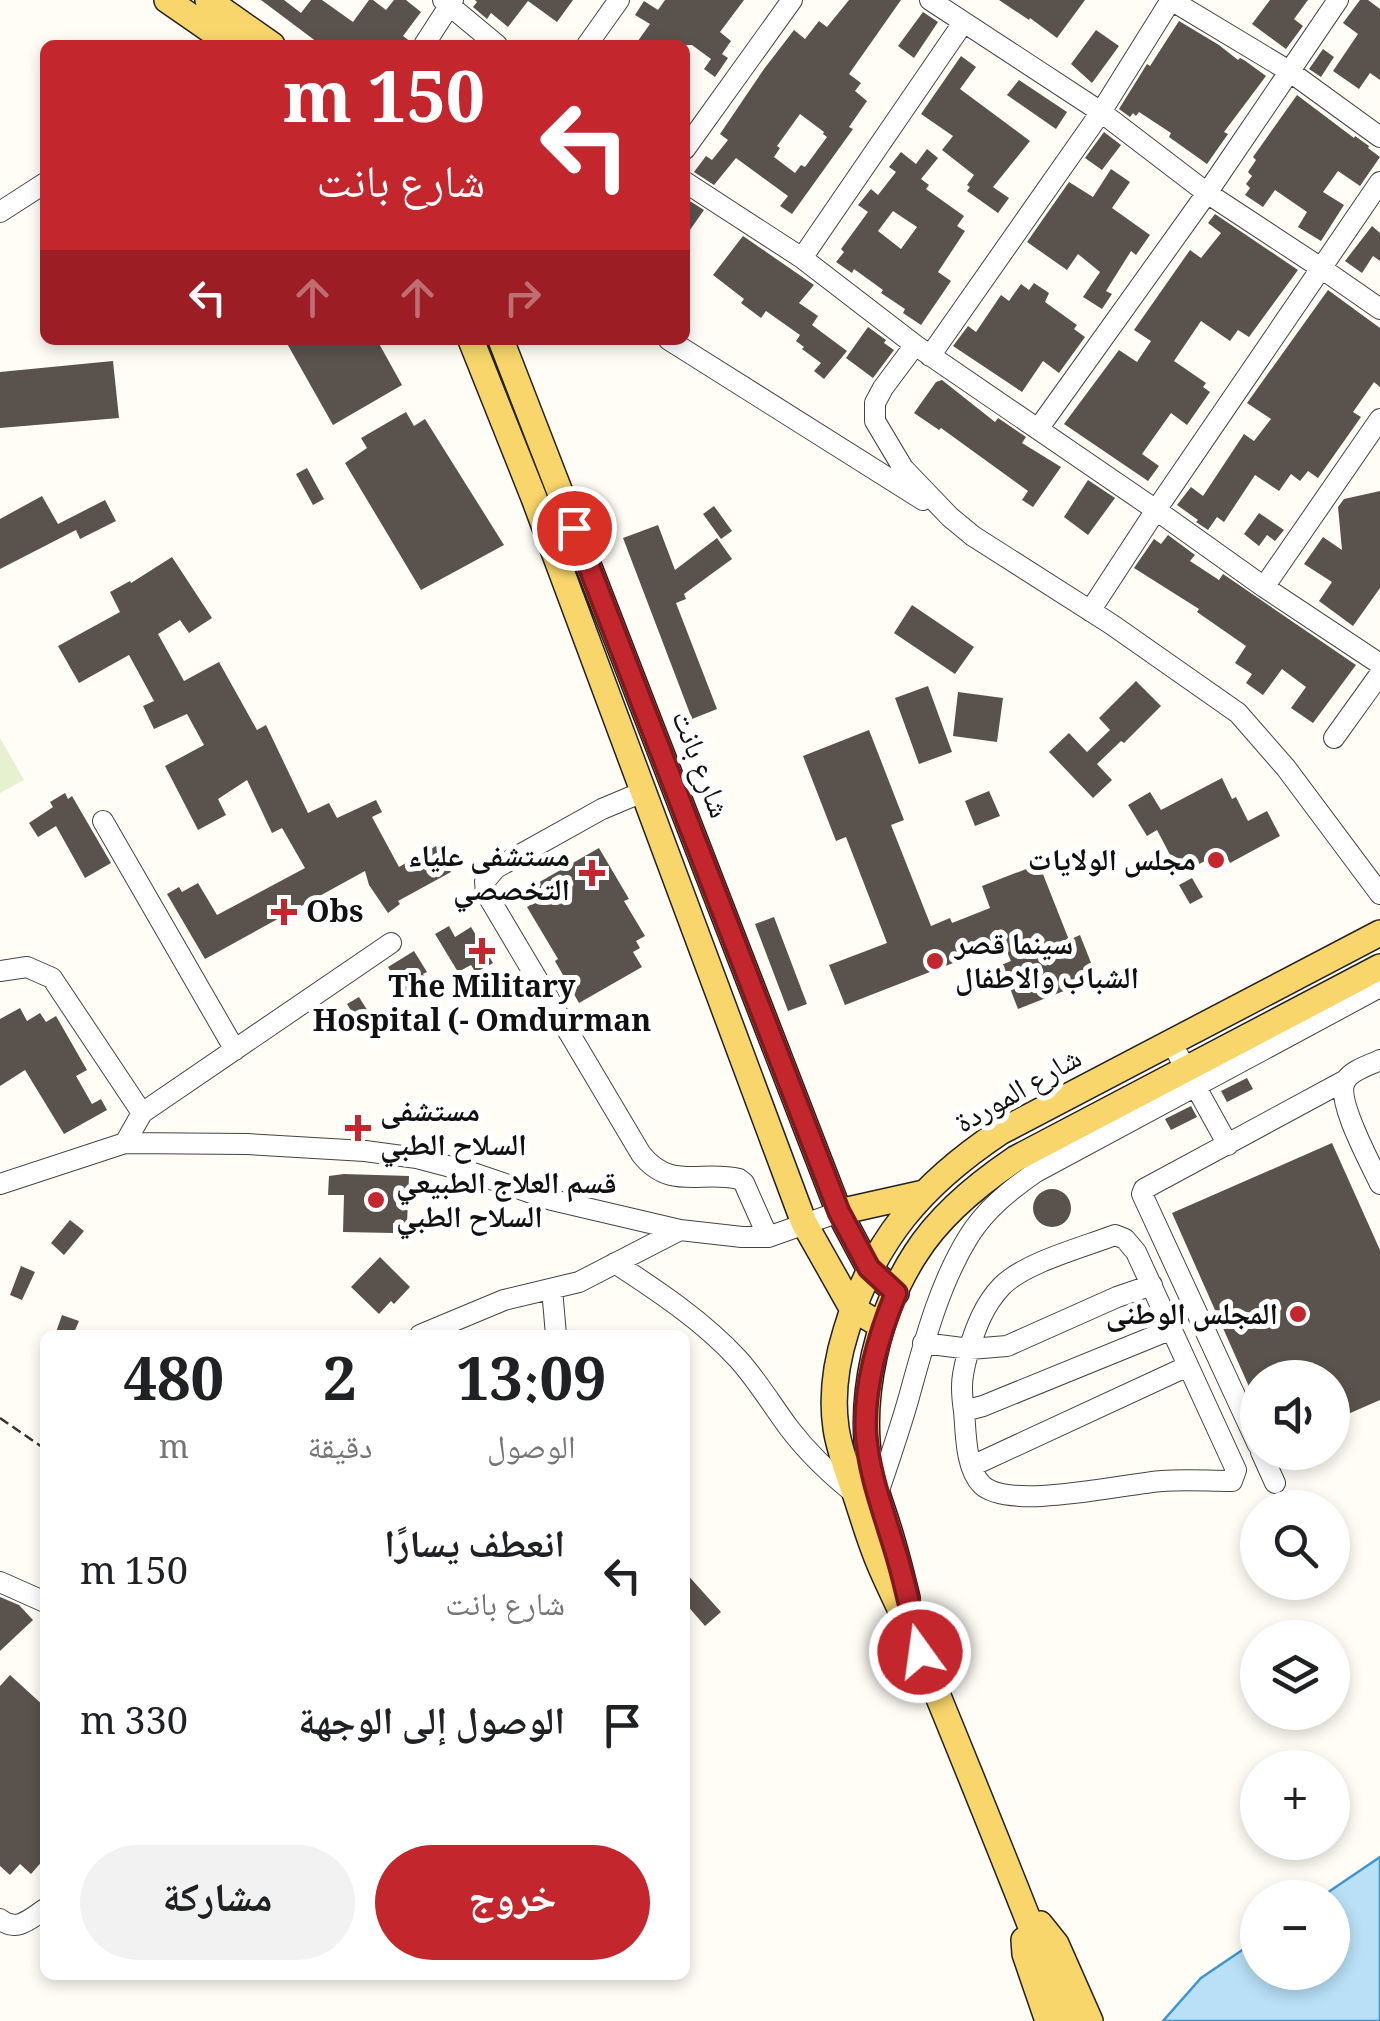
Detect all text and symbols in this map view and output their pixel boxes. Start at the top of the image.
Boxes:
text: 150 m [283,47,485,166]
icon: left [520,80,650,210]
text: شارع بانت [317,149,485,226]
icon: left [180,270,235,325]
icon: ahead [285,270,340,325]
icon: ahead [390,270,445,325]
icon: right [495,270,550,325]
pin [532,486,617,571]
icon: arrive [547,501,602,556]
street label: شارع بانت [654,704,742,827]
place label: مستشفى علياء التخصصي [408,834,570,919]
place label: مجلس الولايات [1028,838,1196,889]
marker: مجلس الولايات [1205,849,1227,871]
marker: مستشفى علياء التخصصي [579,860,605,886]
place label: Obs [306,890,364,941]
marker: Obs [271,899,297,925]
place label: سينما قصر الشباب والاطفال [953,922,1139,1007]
marker: The Military Hospital (- Omdurman [469,938,495,964]
marker: سينما قصر الشباب والاطفال [924,950,946,972]
place label: The Military Hospital (- Omdurman [313,965,651,1050]
street label: شارع الموردة [946,1036,1093,1150]
place label: مستشفى السلاح الطبي [380,1089,527,1174]
marker: مستشفى السلاح الطبي [345,1115,371,1141]
place label: قسم العلاج الطبيعي السلاح الطبي [396,1161,617,1246]
marker: قسم العلاج الطبيعي السلاح الطبي [365,1189,387,1211]
place label: المجلس الوطنى [1106,1292,1278,1343]
marker: المجلس الوطنى [1287,1303,1309,1325]
text: 480 [123,1336,224,1438]
text: 2 [323,1336,357,1438]
text: 13:09 [456,1336,607,1438]
map controls [1240,1360,1350,1990]
button: sound [1240,1360,1350,1470]
text: m [159,1424,189,1478]
text: دقيقة [307,1424,373,1478]
text: الوصول [487,1424,576,1478]
button: search [1240,1490,1350,1600]
text: انعطف يسارًا [384,1516,565,1581]
text: 150 m [80,1543,188,1608]
icon: left [595,1548,650,1603]
text: شارع بانت [445,1581,565,1635]
position arrow [868,1600,972,1704]
button: layers [1240,1620,1350,1730]
text: 330 m [80,1693,188,1758]
text: الوصول إلى الوجهة [298,1693,565,1758]
icon: arrive [595,1698,650,1753]
button: + [1240,1750,1350,1860]
button: مشاركة [80,1845,355,1960]
button: خروج [375,1845,650,1960]
button: − [1240,1880,1350,1990]

